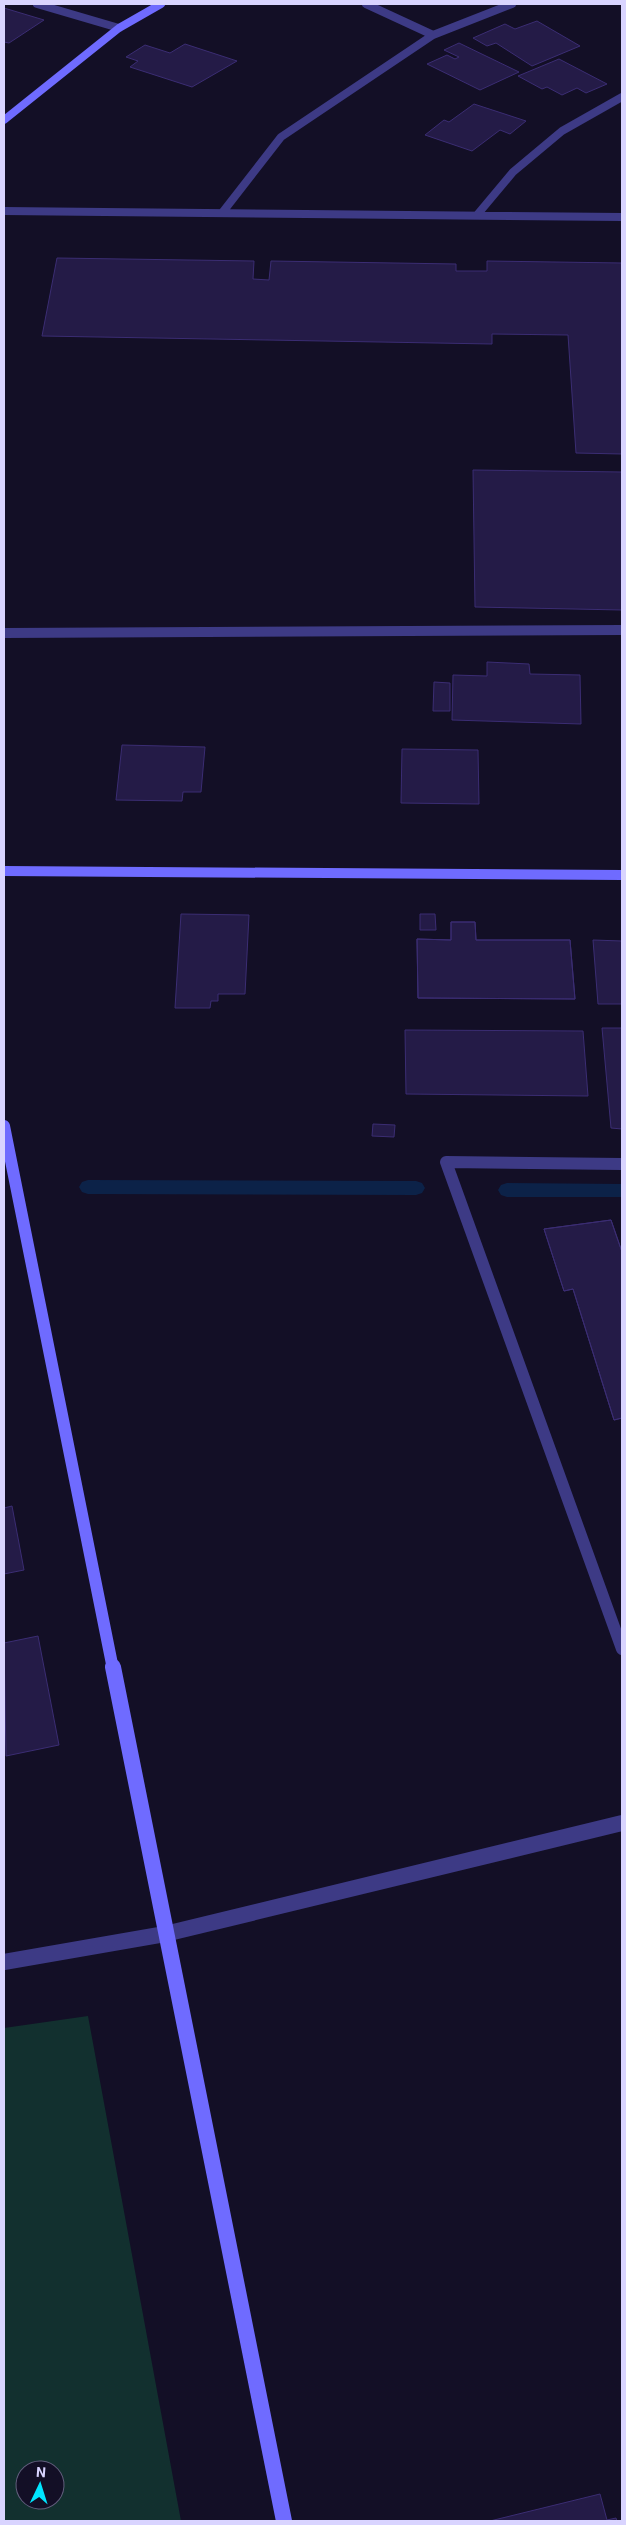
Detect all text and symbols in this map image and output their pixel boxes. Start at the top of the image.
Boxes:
north arrow [15,2460,65,2510]
text: N [35,2464,46,2480]

